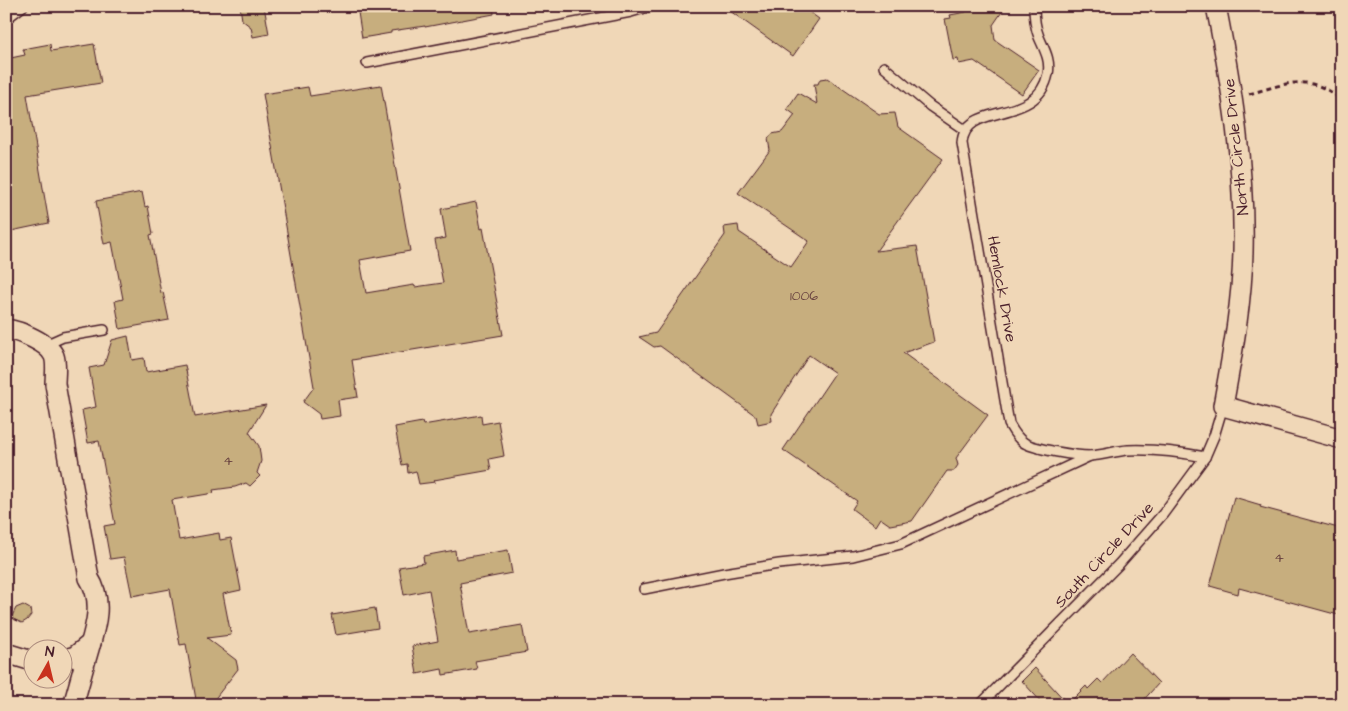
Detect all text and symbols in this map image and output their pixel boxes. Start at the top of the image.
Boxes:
street label: North Circle Drive [1218,77,1254,217]
street label: Hemlock Drive [982,234,1022,344]
house number: 1006 [790,286,818,306]
house number: 4 [223,451,233,471]
street label: South Circle Drive [1049,497,1159,613]
house number: 4 [1274,548,1284,568]
north arrow [22,638,72,688]
text: N [44,642,56,663]

